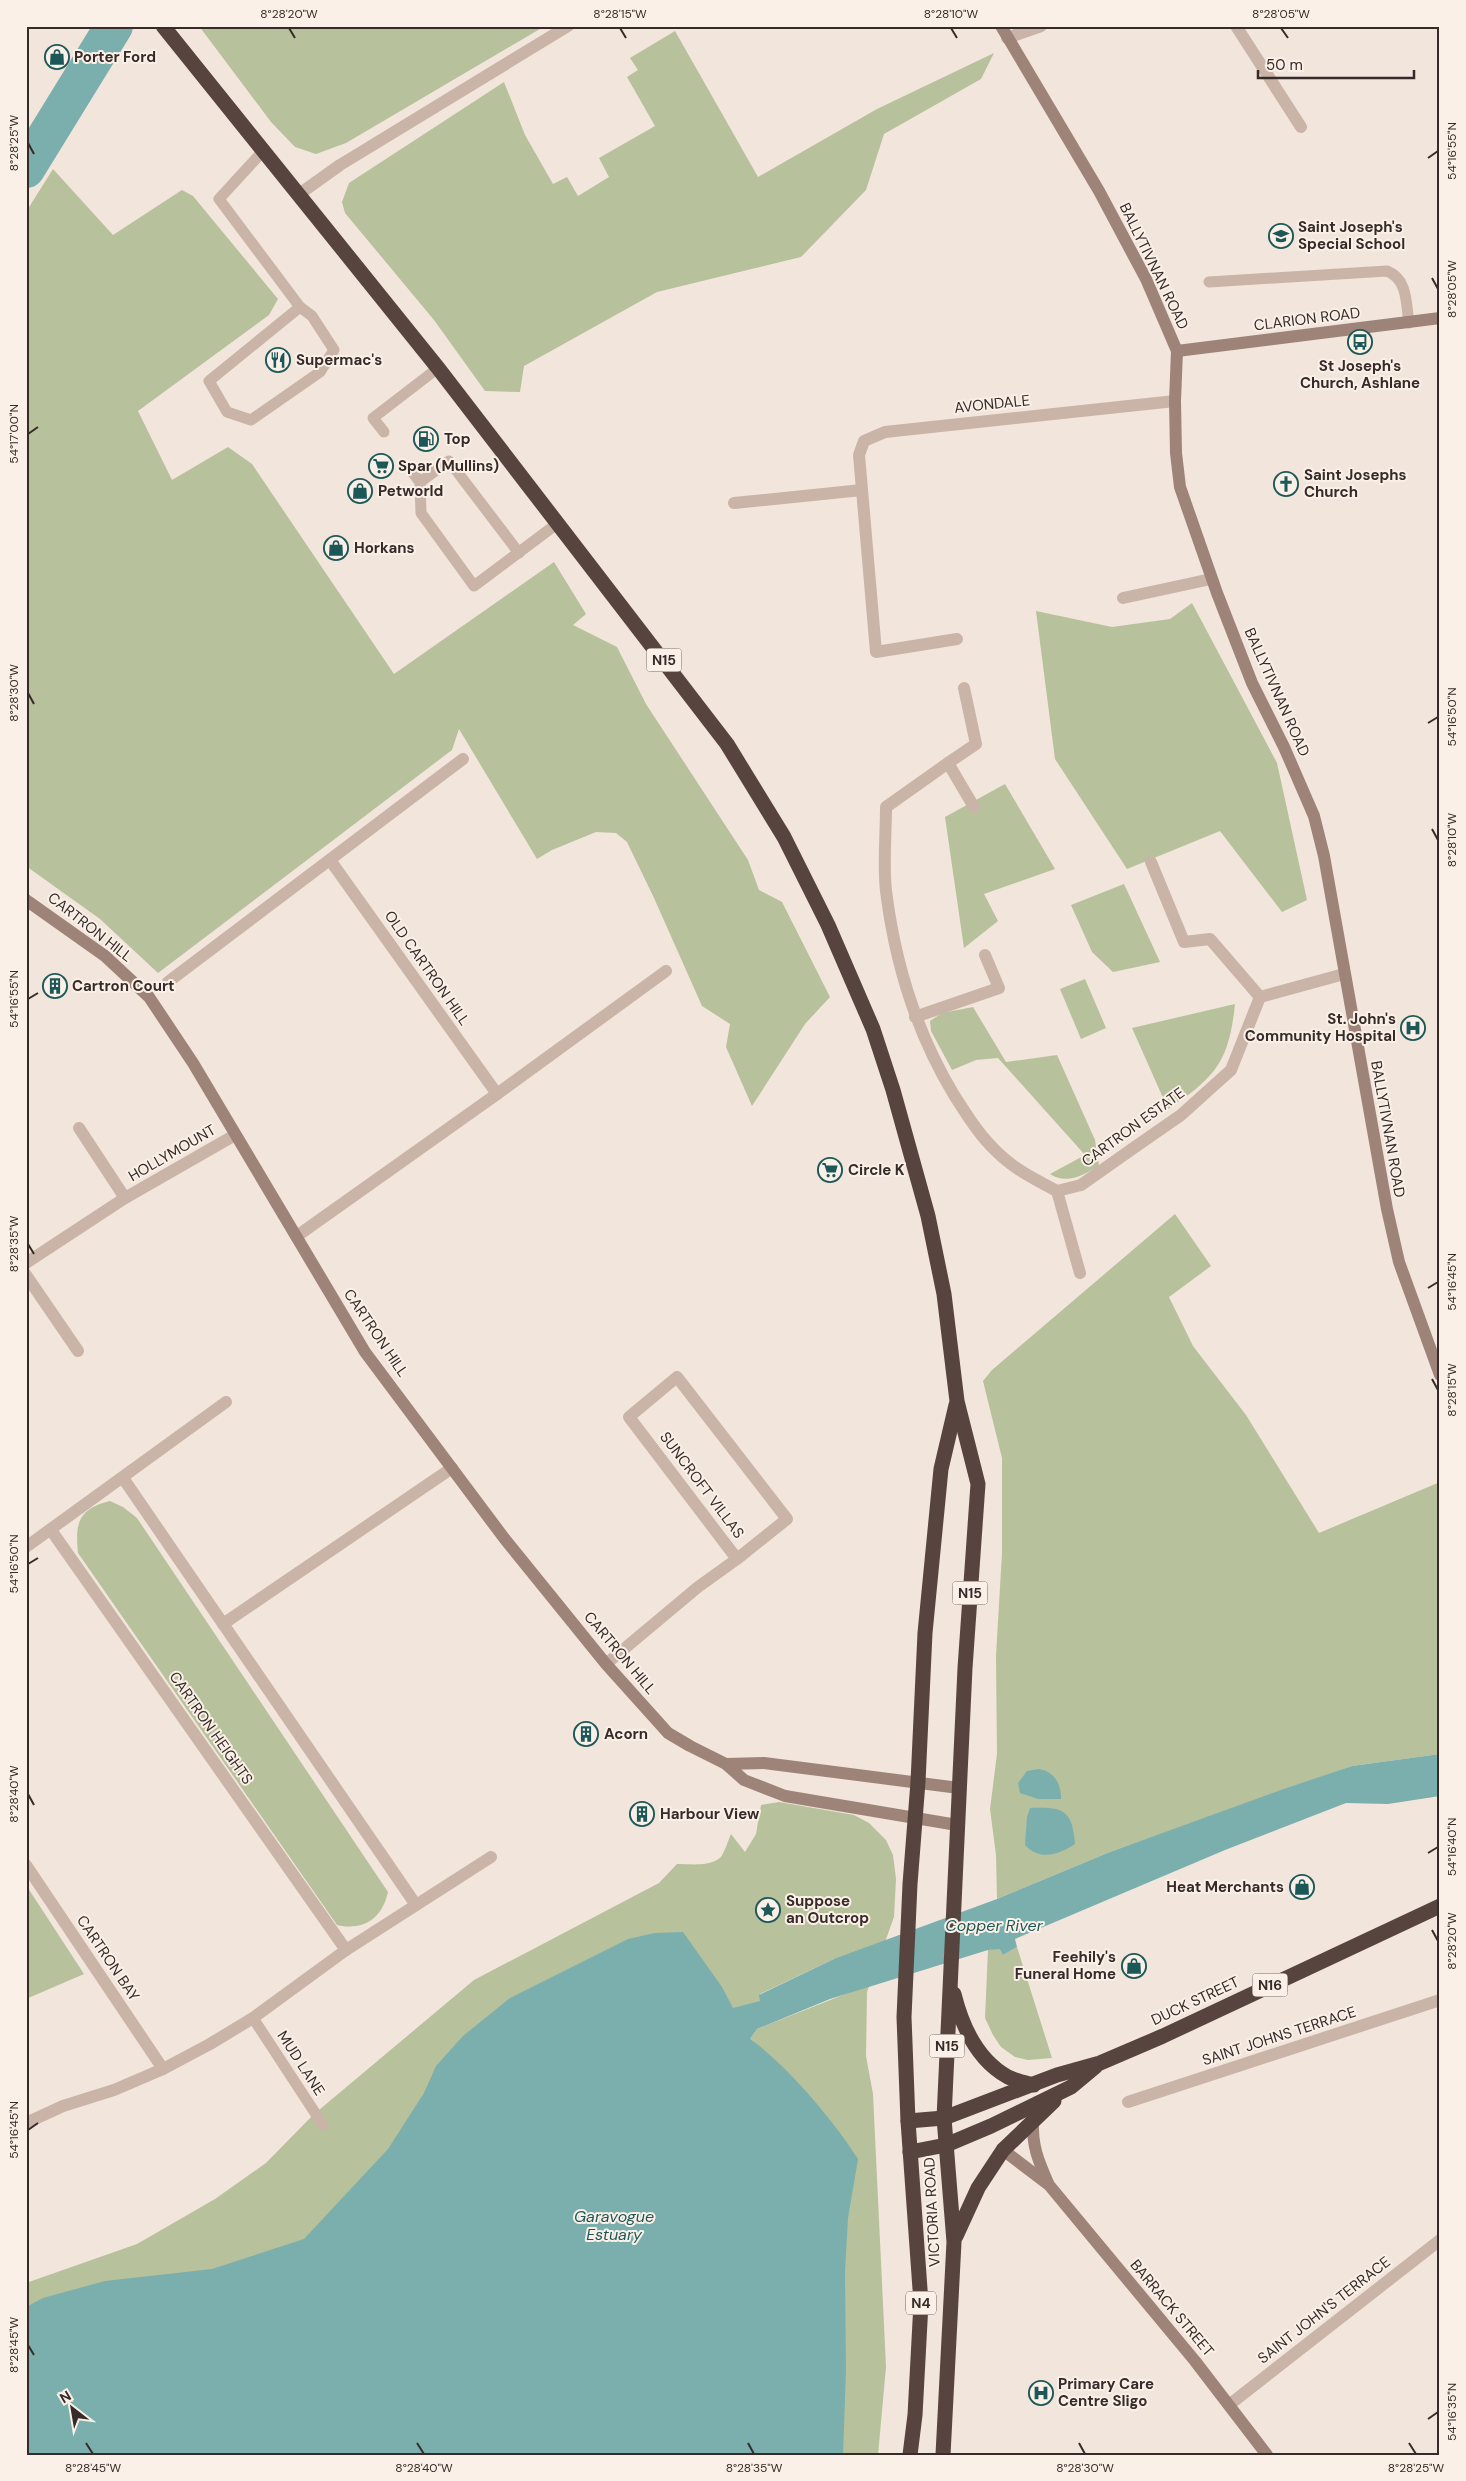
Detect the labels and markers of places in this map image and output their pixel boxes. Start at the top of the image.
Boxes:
shop icon: Porter Ford [44,44,70,70]
place label: Porter Ford [74,47,156,67]
place label: Saint Joseph's Special School [1298,217,1405,254]
school or university icon: Saint Joseph's Special School [1268,223,1294,249]
bus stop icon: St Joseph's Church, Ashlane [1347,329,1373,355]
restaurant icon: Supermac's [265,347,291,373]
place label: Supermac's [296,350,382,370]
place label: St Joseph's Church, Ashlane [1300,356,1420,393]
fuel station icon: Top [413,426,439,452]
place label: Top [444,429,471,449]
supermarket icon: Spar (Mullins) [368,453,394,479]
place label: Spar (Mullins) [398,456,499,476]
place label: Saint Josephs Church [1304,465,1407,502]
church icon: Saint Josephs Church [1273,471,1299,497]
shop icon: Petworld [347,478,373,504]
place label: Petworld [378,481,443,501]
shop icon: Horkans [323,535,349,561]
place label: Horkans [354,538,414,558]
building icon: Cartron Court [42,973,68,999]
place label: Cartron Court [72,976,175,996]
place label: St. John's Community Hospital [1245,1009,1396,1046]
hospital icon: St. John's Community Hospital [1400,1015,1426,1041]
supermarket icon: Circle K [817,1157,843,1183]
place label: Circle K [848,1160,905,1180]
building icon: Acorn [573,1721,599,1747]
place label: Acorn [604,1724,648,1744]
building icon: Harbour View [629,1801,655,1827]
place label: Harbour View [660,1804,760,1824]
shop icon: Heat Merchants [1289,1874,1315,1900]
place label: Heat Merchants [1166,1877,1284,1897]
place label: Suppose an Outcrop [786,1891,869,1928]
place icon: Suppose an Outcrop [755,1897,781,1923]
place label: Feehily's Funeral Home [1015,1947,1116,1984]
shop icon: Feehily's Funeral Home [1121,1953,1147,1979]
place label: Primary Care Centre Sligo [1058,2374,1154,2411]
hospital icon: Primary Care Centre Sligo [1028,2380,1054,2406]

